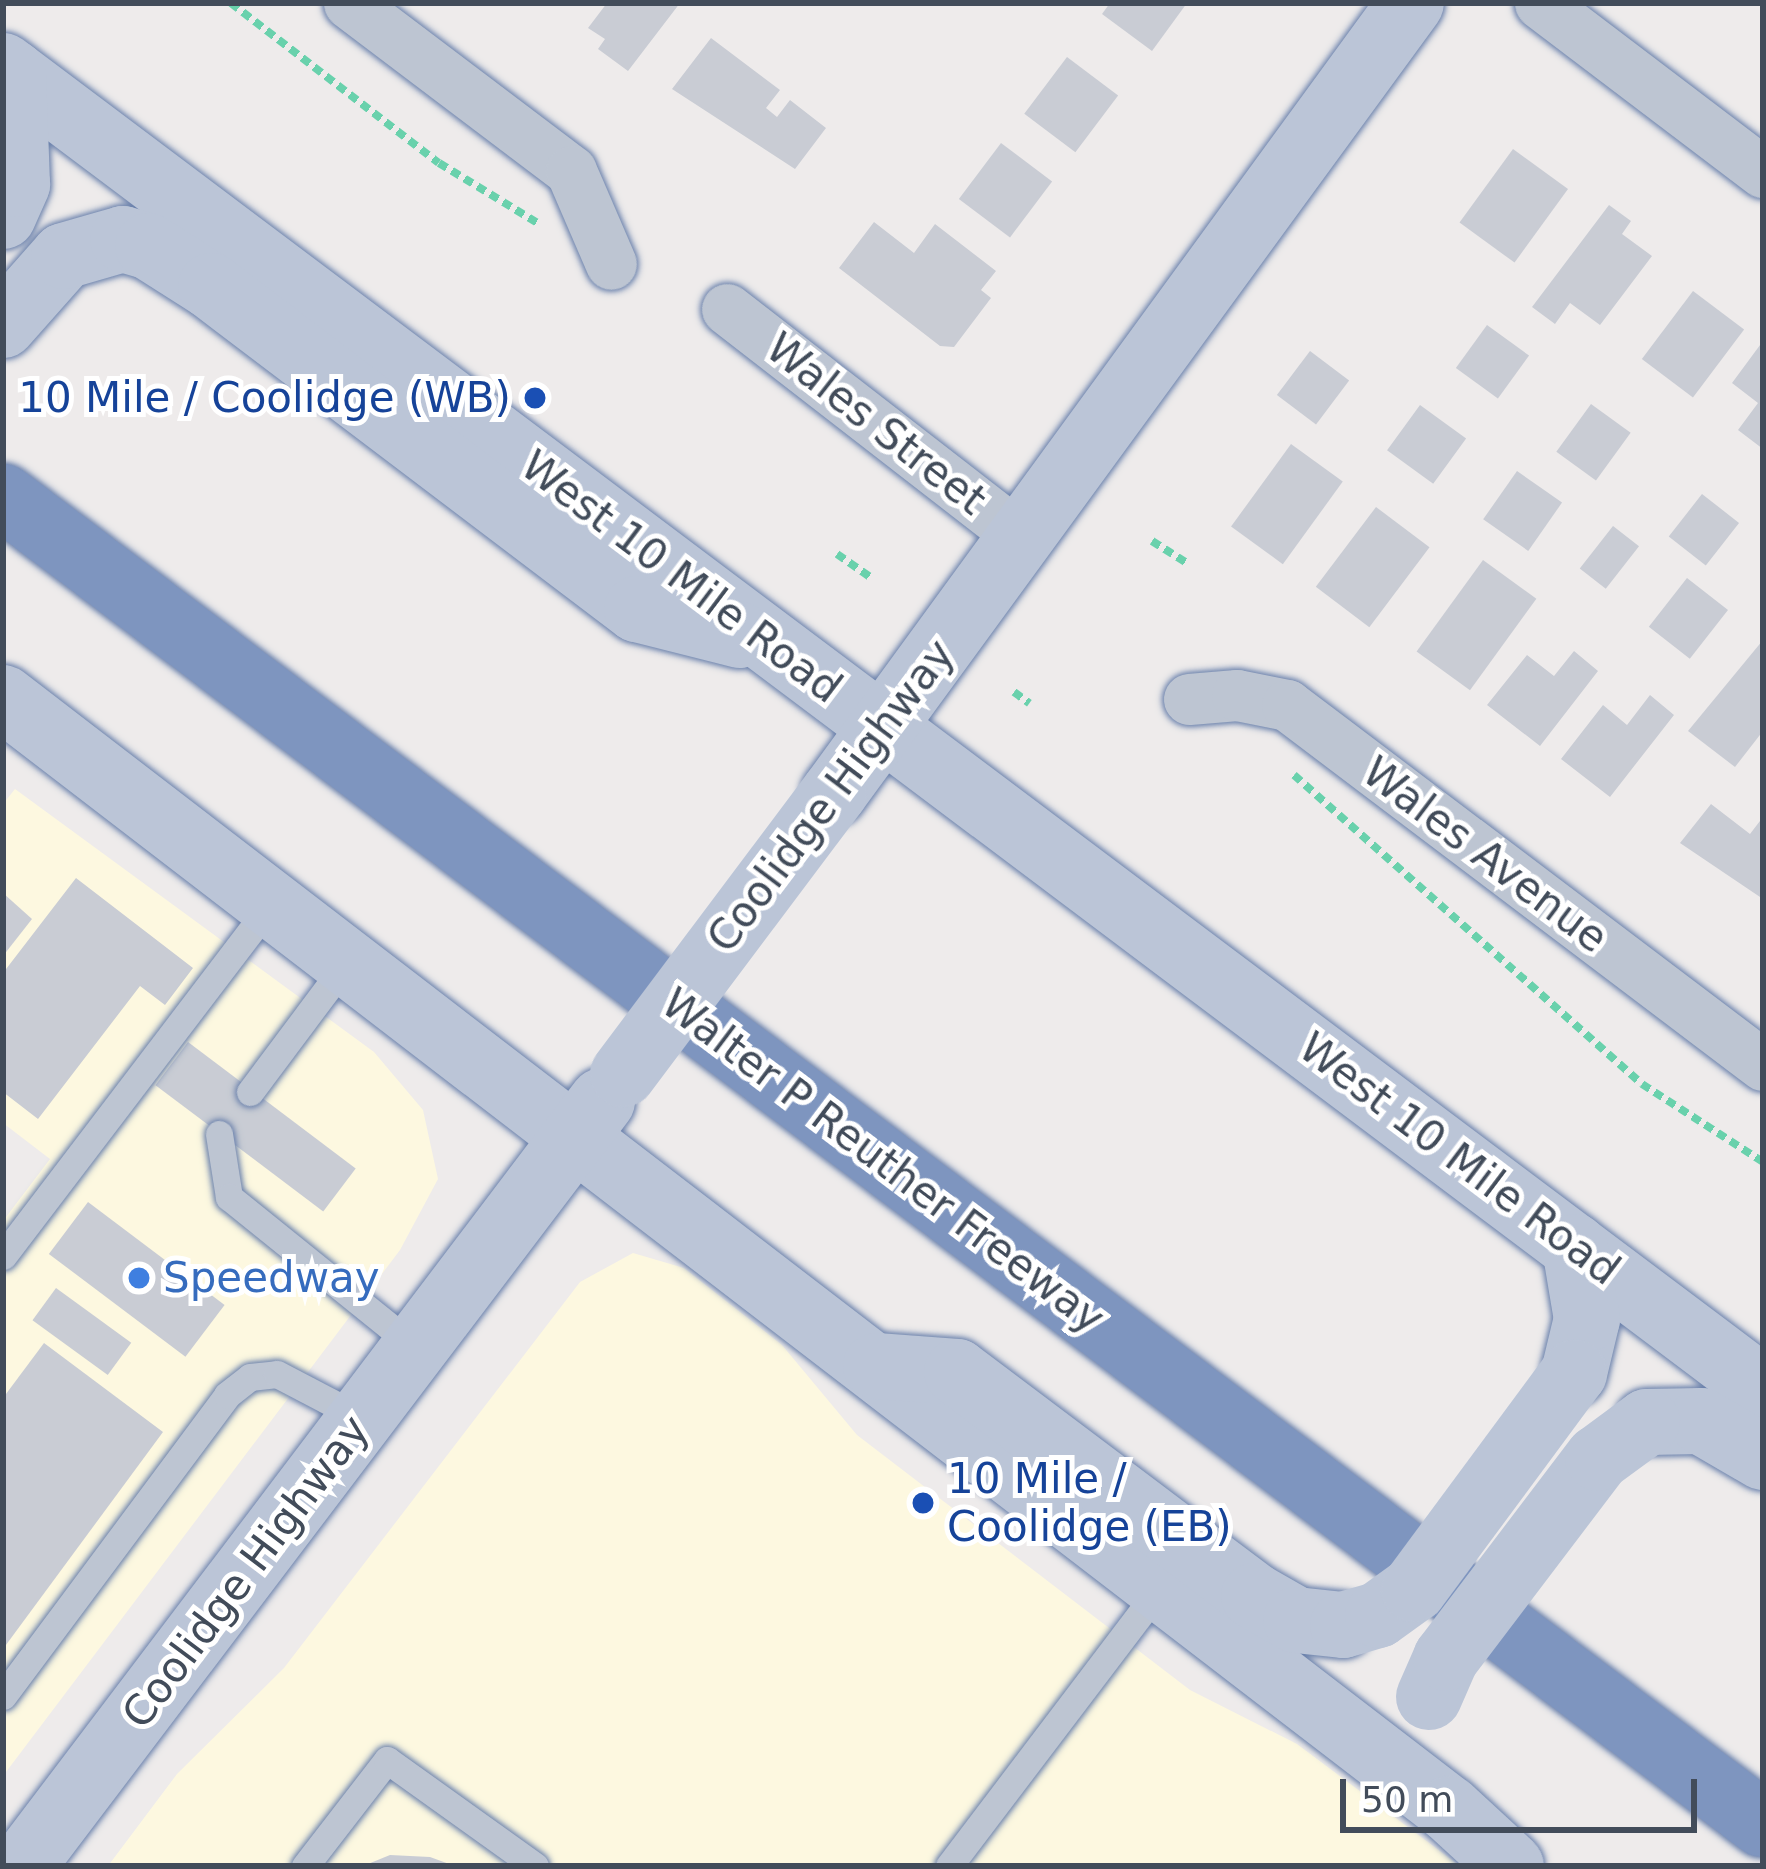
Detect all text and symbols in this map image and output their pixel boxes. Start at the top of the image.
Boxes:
street label: Wales Street [756,323,996,525]
place label: 10 Mile / Coolidge (WB) [18,373,511,423]
marker: 10 Mile / Coolidge (WB) [522,385,548,411]
street label: West 10 Mile Road [511,440,851,714]
street label: Coolidge Highway [697,630,965,962]
street label: Wales Avenue [1353,747,1617,963]
street label: Walter P Reuther Freeway [652,978,1114,1344]
street label: West 10 Mile Road [1289,1022,1629,1296]
place label: Speedway [163,1253,380,1303]
marker: Speedway [126,1265,152,1291]
street label: Coolidge Highway [112,1406,380,1738]
place label: 10 Mile / Coolidge (EB) [947,1454,1232,1552]
marker: 10 Mile / Coolidge (EB) [910,1490,936,1516]
scale bar [1346,1755,1703,1829]
text: 50 m [1361,1779,1453,1820]

